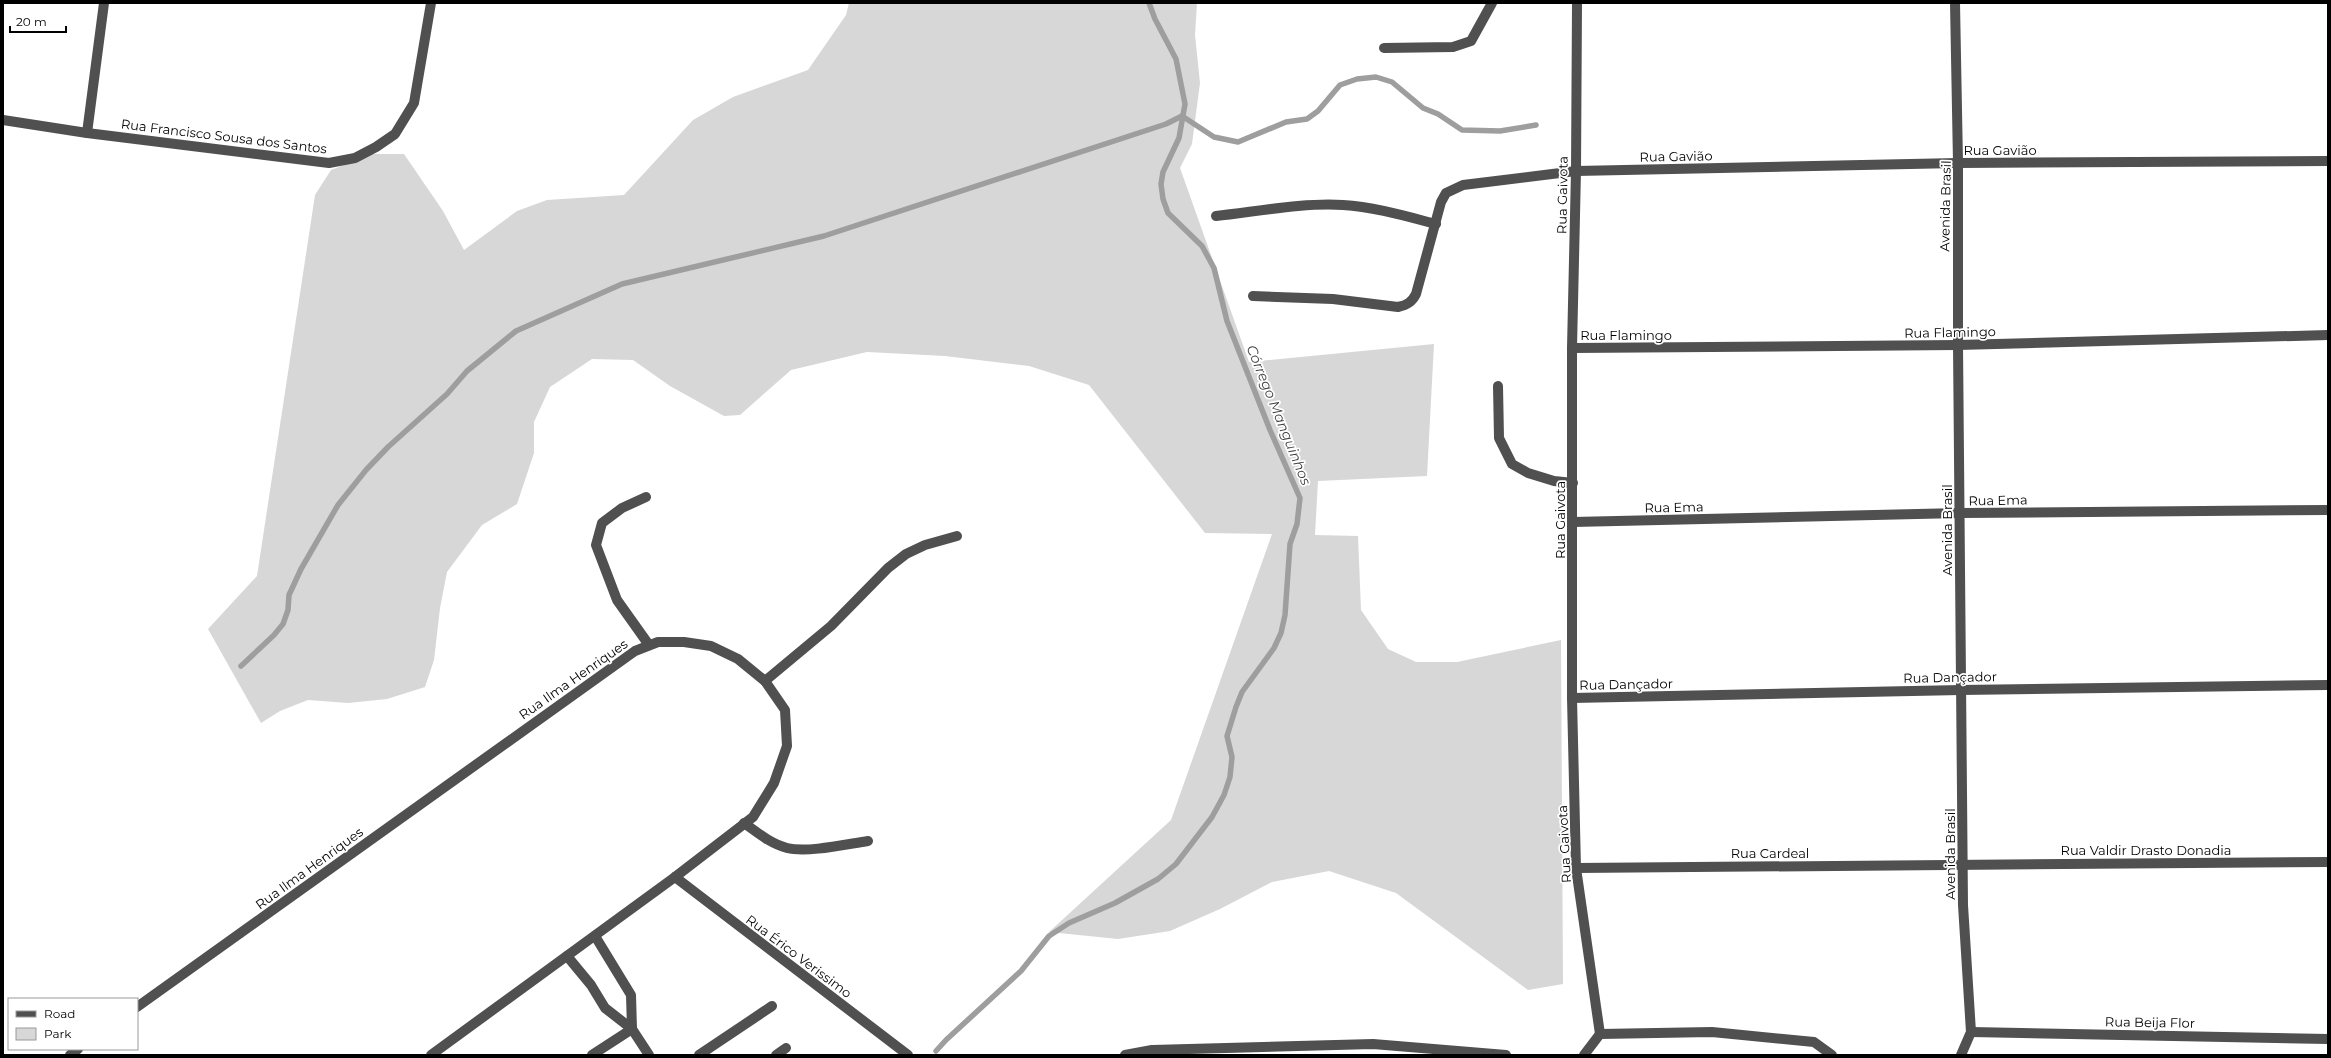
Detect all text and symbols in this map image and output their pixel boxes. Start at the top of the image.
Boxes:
scale bar [10,8,66,34]
text: 20 m [16,14,47,29]
street label: Rua Francisco Sousa dos Santos [120,115,328,157]
street label: Rua Gavião [1963,142,2037,158]
street label: Rua Gavião [1639,147,1713,165]
street label: Rua Gaivota [1553,156,1571,234]
street label: Avenida Brasil [1936,160,1954,252]
street label: Rua Flamingo [1904,323,1996,341]
street label: Rua Flamingo [1580,327,1672,343]
water label: Córrego Manguinhos [1243,342,1315,488]
street label: Rua Gaivota [1552,481,1568,559]
street label: Avenida Brasil [1939,484,1955,576]
street label: Rua Ema [1968,491,2028,509]
street label: Rua Ema [1644,498,1704,516]
street label: Rua Ilma Henriques [516,635,630,723]
street label: Rua Dançador [1903,668,1997,686]
street label: Rua Dançador [1579,675,1673,693]
street label: Rua Gaivota [1554,805,1574,883]
street label: Avenida Brasil [1942,808,1958,900]
street label: Rua Ilma Henriques [252,824,366,912]
street label: Rua Valdir Drasto Donadia [2060,842,2232,858]
street label: Rua Cardeal [1731,845,1809,861]
street label: Rua Érico Verissimo [743,911,855,1001]
legend [8,998,138,1050]
text: Road [44,1006,75,1021]
street label: Rua Beija Flor [2105,1013,2195,1031]
text: Park [44,1026,72,1041]

